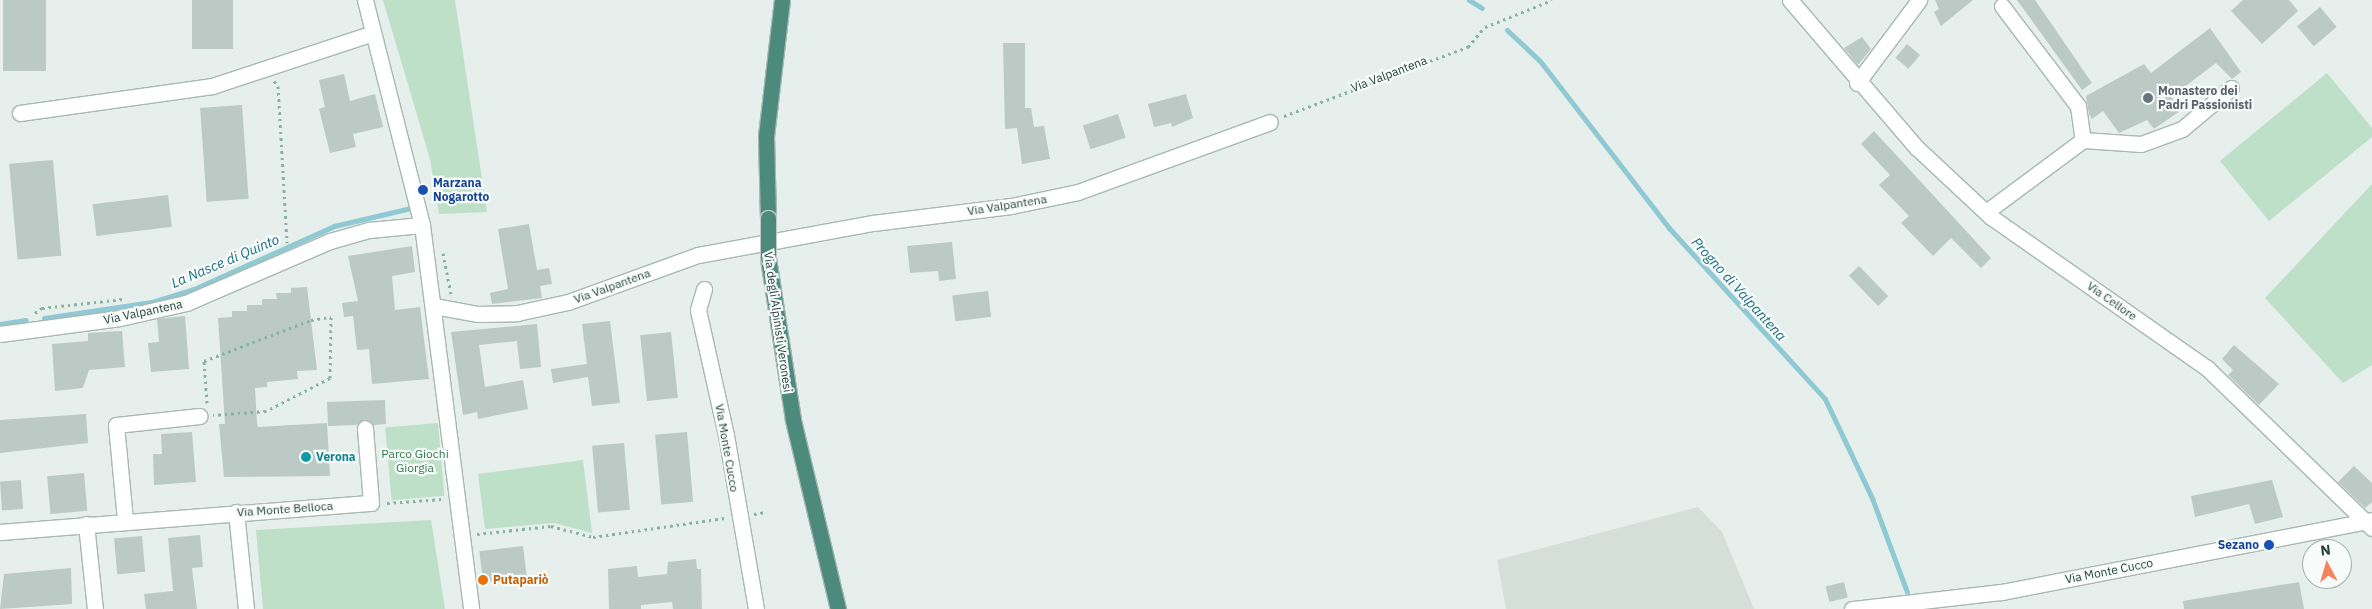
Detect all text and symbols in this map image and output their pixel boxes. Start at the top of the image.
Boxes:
street label: Via Valpantena [1349,53,1429,95]
place label: Monastero dei Padri Passionisti [2158,84,2252,112]
marker: Monastero dei Padri Passionisti [2142,92,2154,104]
place label: Marzana Nogarotto [433,176,489,204]
marker: Marzana Nogarotto [417,184,429,196]
street label: Via Valpantena [966,192,1048,218]
water label: La Nasce di Quinto [168,231,282,291]
water label: Progno di Valpantena [1688,234,1790,344]
street label: Via degli Alpinisti Veronesi [761,251,795,393]
street label: Via Valpantena [572,265,652,307]
street label: Via Cellore [2084,279,2140,323]
street label: Via Valpantena [102,297,184,327]
street label: Via Monte Cucco [712,403,742,493]
park label: Parco Giochi Giorgia [381,447,449,475]
place label: Verona [316,450,356,464]
marker: Verona [300,451,312,463]
street label: Via Monte Belloca [236,498,334,520]
place label: Sezano [2218,538,2259,552]
marker: Sezano [2263,539,2275,551]
north arrow [2302,539,2352,589]
text: N [2320,541,2332,560]
street label: Via Monte Cucco [2064,555,2154,587]
place label: Putapariò [493,573,549,587]
marker: Putapariò [477,574,489,586]

